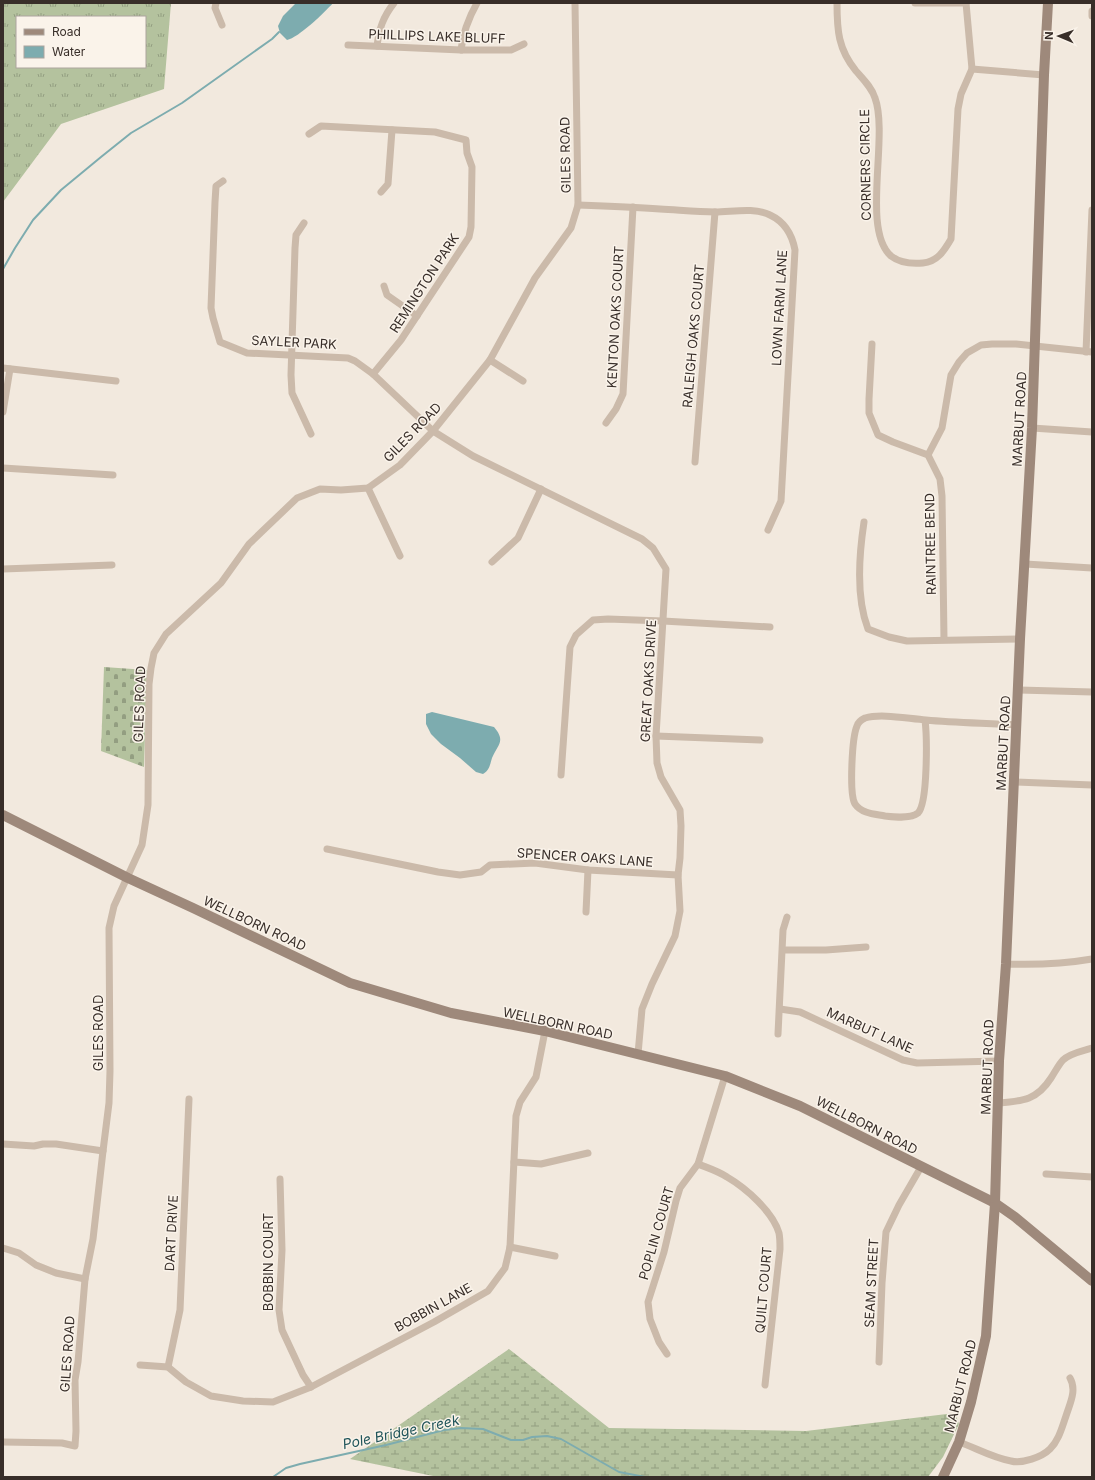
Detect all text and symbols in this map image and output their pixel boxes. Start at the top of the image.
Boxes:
legend [16,16,146,68]
north arrow [1039,16,1079,56]
text: Road [52,24,81,39]
street label: PHILLIPS LAKE BLUFF [368,26,506,46]
text: N [1042,31,1056,40]
text: Water [52,44,86,59]
street label: CORNERS CIRCLE [856,109,874,221]
street label: GILES ROAD [556,117,574,193]
street label: REMINGTON PARK [386,230,462,336]
street label: KENTON OAKS COURT [603,245,627,389]
street label: LOWN FARM LANE [768,249,790,367]
street label: RALEIGH OAKS COURT [679,264,707,408]
street label: SAYLER PARK [251,332,338,352]
street label: MARBUT ROAD [1009,371,1029,467]
street label: GILES ROAD [380,399,444,465]
street label: RAINTREE BEND [921,493,939,595]
street label: GREAT OAKS DRIVE [637,619,659,743]
street label: GILES ROAD [130,665,148,743]
street label: MARBUT ROAD [993,695,1013,791]
street label: SPENCER OAKS LANE [516,844,654,870]
street label: WELLBORN ROAD [201,892,309,954]
street label: GILES ROAD [90,995,106,1071]
street label: WELLBORN ROAD [502,1004,614,1042]
street label: MARBUT LANE [824,1004,916,1056]
street label: MARBUT ROAD [977,1019,997,1115]
street label: WELLBORN ROAD [814,1092,920,1158]
street label: POPLIN COURT [635,1184,677,1282]
street label: DART DRIVE [161,1194,181,1272]
street label: BOBBIN COURT [260,1213,276,1311]
street label: SEAM STREET [861,1238,881,1328]
street label: QUILT COURT [751,1246,775,1334]
street label: BOBBIN LANE [391,1279,475,1335]
street label: GILES ROAD [56,1315,78,1393]
street label: MARBUT ROAD [941,1338,979,1434]
water label: Pole Bridge Creek [341,1411,461,1452]

